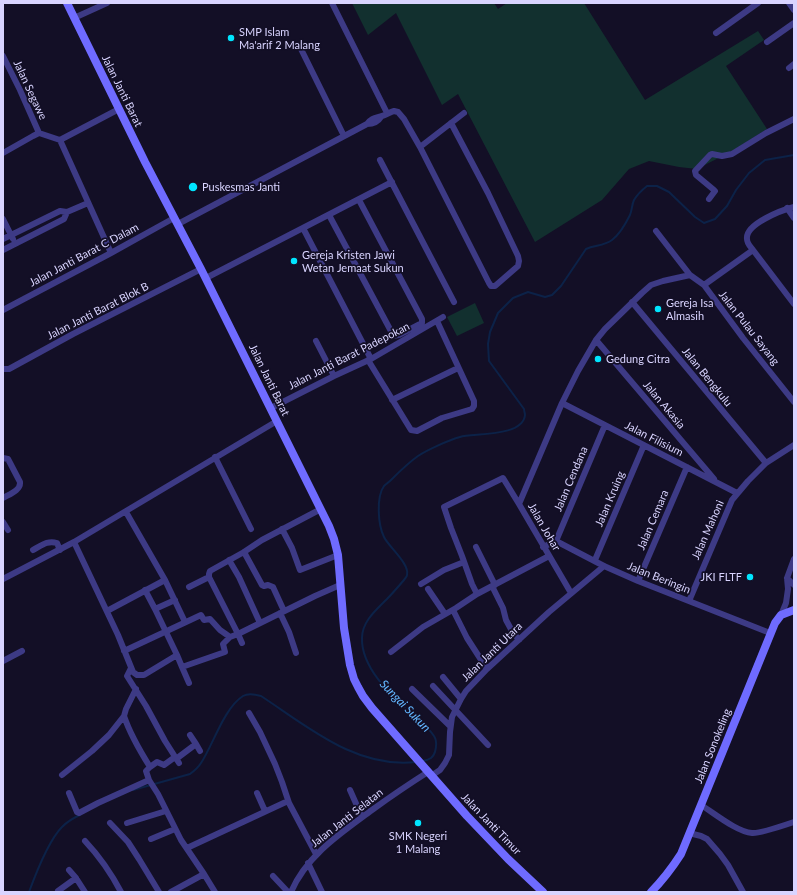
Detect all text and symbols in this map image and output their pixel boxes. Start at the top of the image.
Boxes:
place label: SMP Islam Ma'arif 2 Malang [239,25,320,51]
marker: SMP Islam Ma'arif 2 Malang [226,33,236,43]
street label: Jalan Janti Barat [99,53,145,129]
street label: Jalan Segawe [10,58,50,122]
place label: Puskesmas Janti [202,180,280,194]
marker: Puskesmas Janti [187,181,199,193]
street label: Jalan Janti Barat C Dalam [27,221,141,289]
place label: Gereja Kristen Jawi Wetan Jemaat Sukun [302,248,404,274]
marker: Gereja Kristen Jawi Wetan Jemaat Sukun [289,256,299,266]
street label: Jalan Janti Barat Blok B [45,280,151,342]
street label: Jalan Pulau Sayang [716,288,782,368]
place label: Gereja Isa Almasih [666,296,713,322]
marker: Gereja Isa Almasih [653,304,663,314]
street label: Jalan Janti Barat Padepokan [286,320,412,392]
street label: Jalan Janti Barat [246,342,292,418]
street label: Jalan Bengkulu [679,345,735,409]
place label: Gedung Citra [606,352,670,366]
marker: Gedung Citra [593,354,603,364]
street label: Jalan Akasia [640,378,688,432]
street label: Jalan Filisium [623,419,685,459]
street label: Jalan Cendana [551,445,591,513]
street label: Jalan Kruing [592,469,628,529]
street label: Jalan Cemara [634,488,672,552]
street label: Jalan Mahoni [689,498,727,562]
street label: Jalan Johar [525,501,563,553]
street label: Jalan Beringin [625,559,693,597]
place label: JKI FLTF [701,570,742,584]
marker: JKI FLTF [745,572,755,582]
street label: Jalan Janti Utara [459,620,525,684]
water label: Sungai Sukun [377,677,433,735]
street label: Jalan Sonokeling [692,707,734,785]
street label: Jalan Janti Selatan [308,786,386,850]
street label: Jalan Janti Timur [458,790,524,858]
marker: SMK Negeri 1 Malang [413,818,423,828]
place label: SMK Negeri 1 Malang [389,829,447,855]

